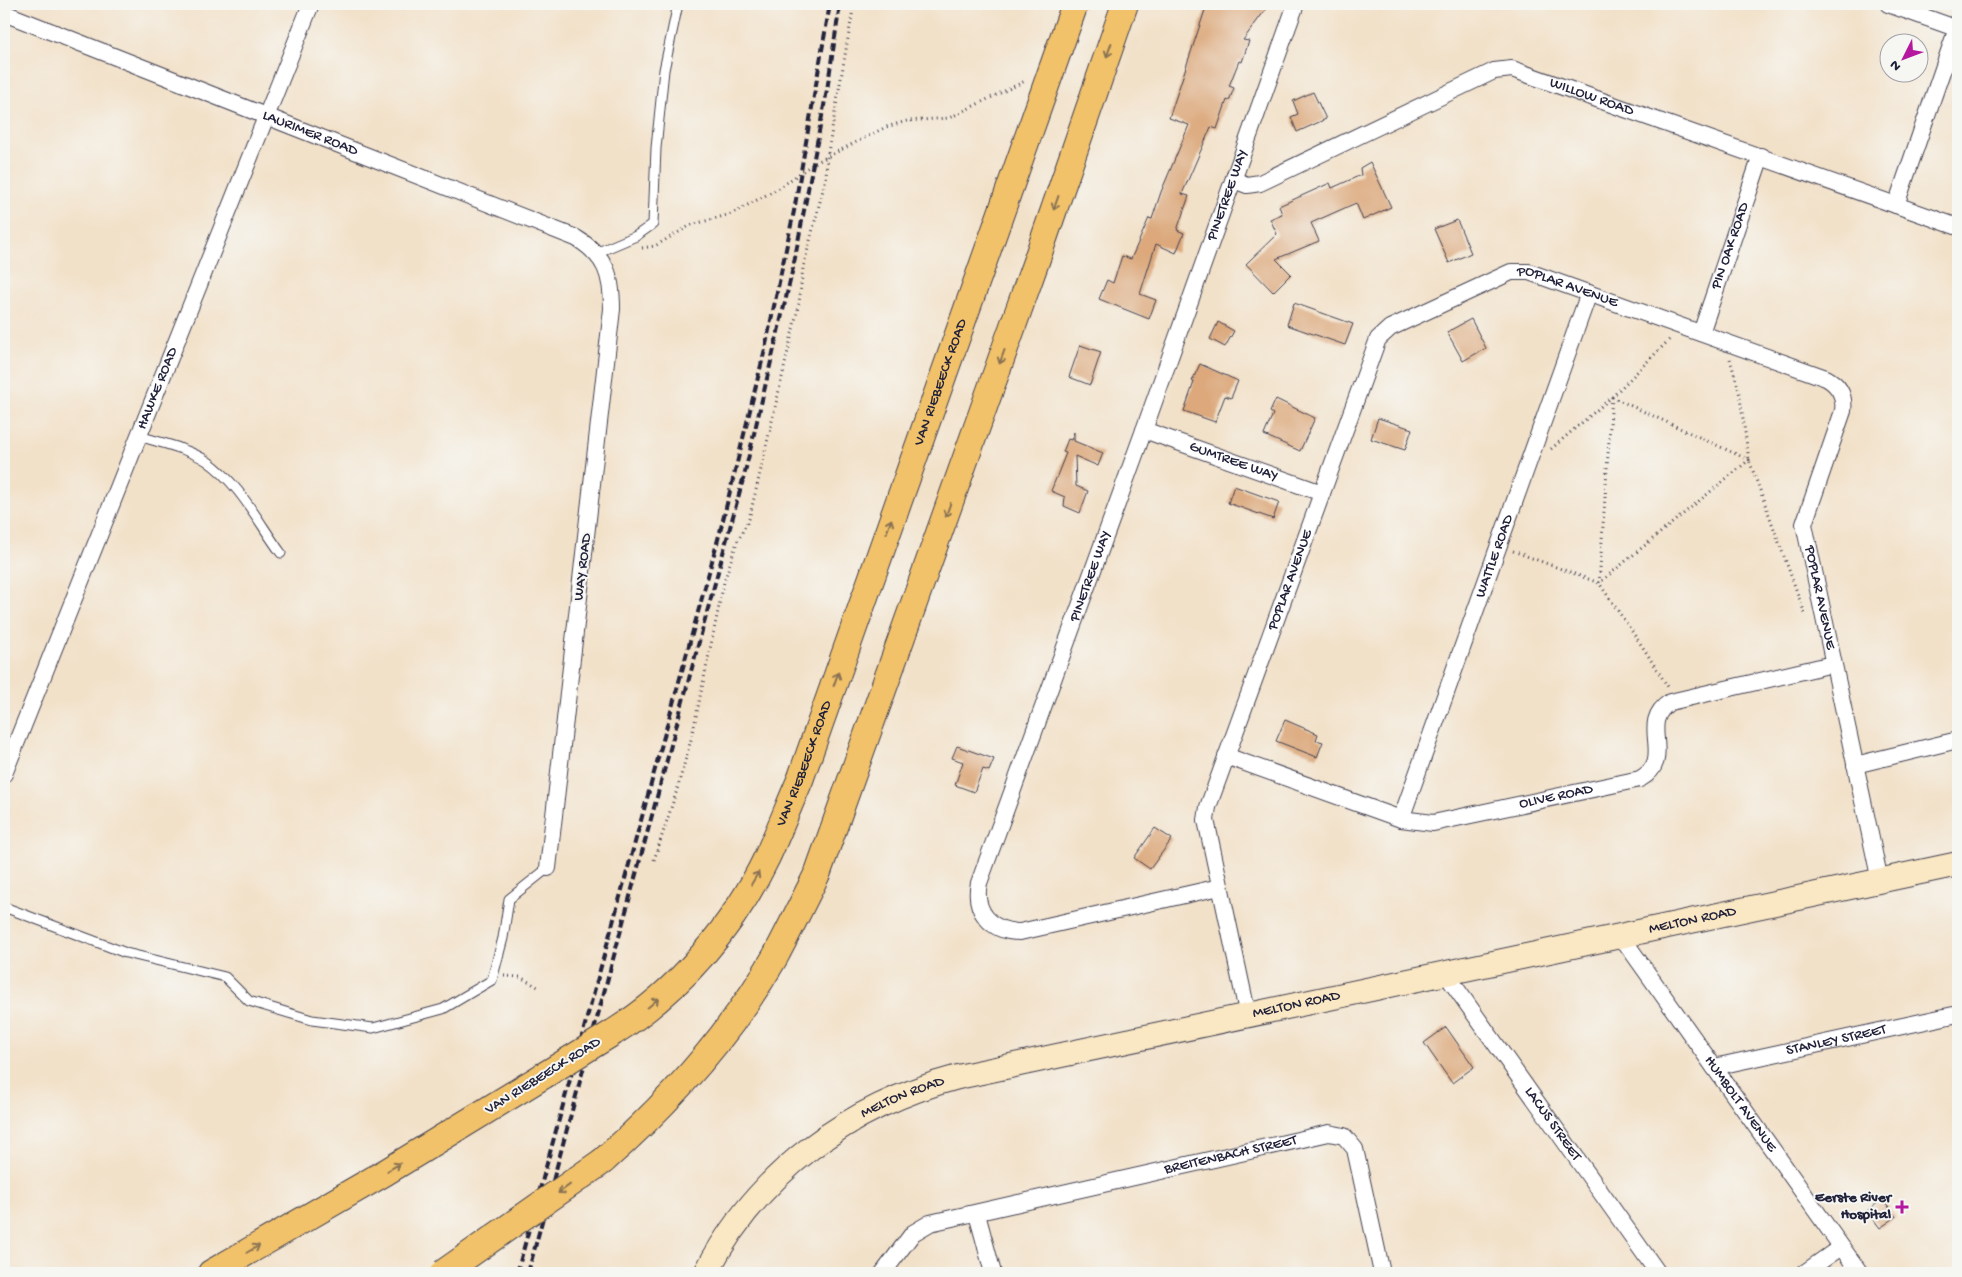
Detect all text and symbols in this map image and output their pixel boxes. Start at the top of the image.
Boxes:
north arrow [1880,32,1930,82]
one-way arrow [1104,41,1113,57]
text: N [1887,56,1906,74]
street label: WILLOW ROAD [1547,74,1636,120]
street label: LAURIMER ROAD [260,107,361,160]
street label: PINETREE WAY [1203,147,1252,244]
one-way arrow [1051,195,1060,211]
street label: PIN OAK ROAD [1707,200,1754,293]
street label: POPLAR AVENUE [1516,262,1621,312]
street label: VAN RIEBEECK ROAD [910,316,972,449]
street label: HAWKE ROAD [133,345,182,432]
one-way arrow [997,348,1006,364]
street label: GUMTREE WAY [1187,438,1280,486]
one-way arrow [943,502,952,517]
street label: WATTLE ROAD [1472,512,1518,600]
one-way arrow [885,518,894,534]
street label: POPLAR AVENUE [1264,527,1317,634]
street label: PINETREE WAY [1066,528,1116,625]
street label: WAY ROAD [570,532,596,602]
street label: POPLAR AVENUE [1800,543,1840,652]
one-way arrow [831,672,841,688]
street label: VAN RIEBEECK ROAD [772,698,836,830]
street label: OLIVE ROAD [1517,780,1595,813]
one-way arrow [750,872,760,886]
street label: MELTON ROAD [1647,902,1738,939]
street label: MELTON ROAD [1251,987,1342,1023]
one-way arrow [646,998,659,1009]
street label: STANLEY STREET [1784,1021,1889,1060]
street label: VAN RIEBEECK ROAD [481,1033,604,1119]
street label: HUMBOLT AVENUE [1700,1052,1781,1156]
street label: MELTON ROAD [858,1072,947,1123]
street label: LACUS STREET [1520,1083,1586,1166]
street label: BREITENBACH STREET [1162,1131,1300,1179]
one-way arrow [386,1162,400,1172]
one-way arrow [557,1184,571,1194]
place label: Eerste River Hospital [1815,1189,1893,1224]
marker: Eerste River Hospital [1895,1200,1909,1214]
one-way arrow [246,1243,260,1253]

